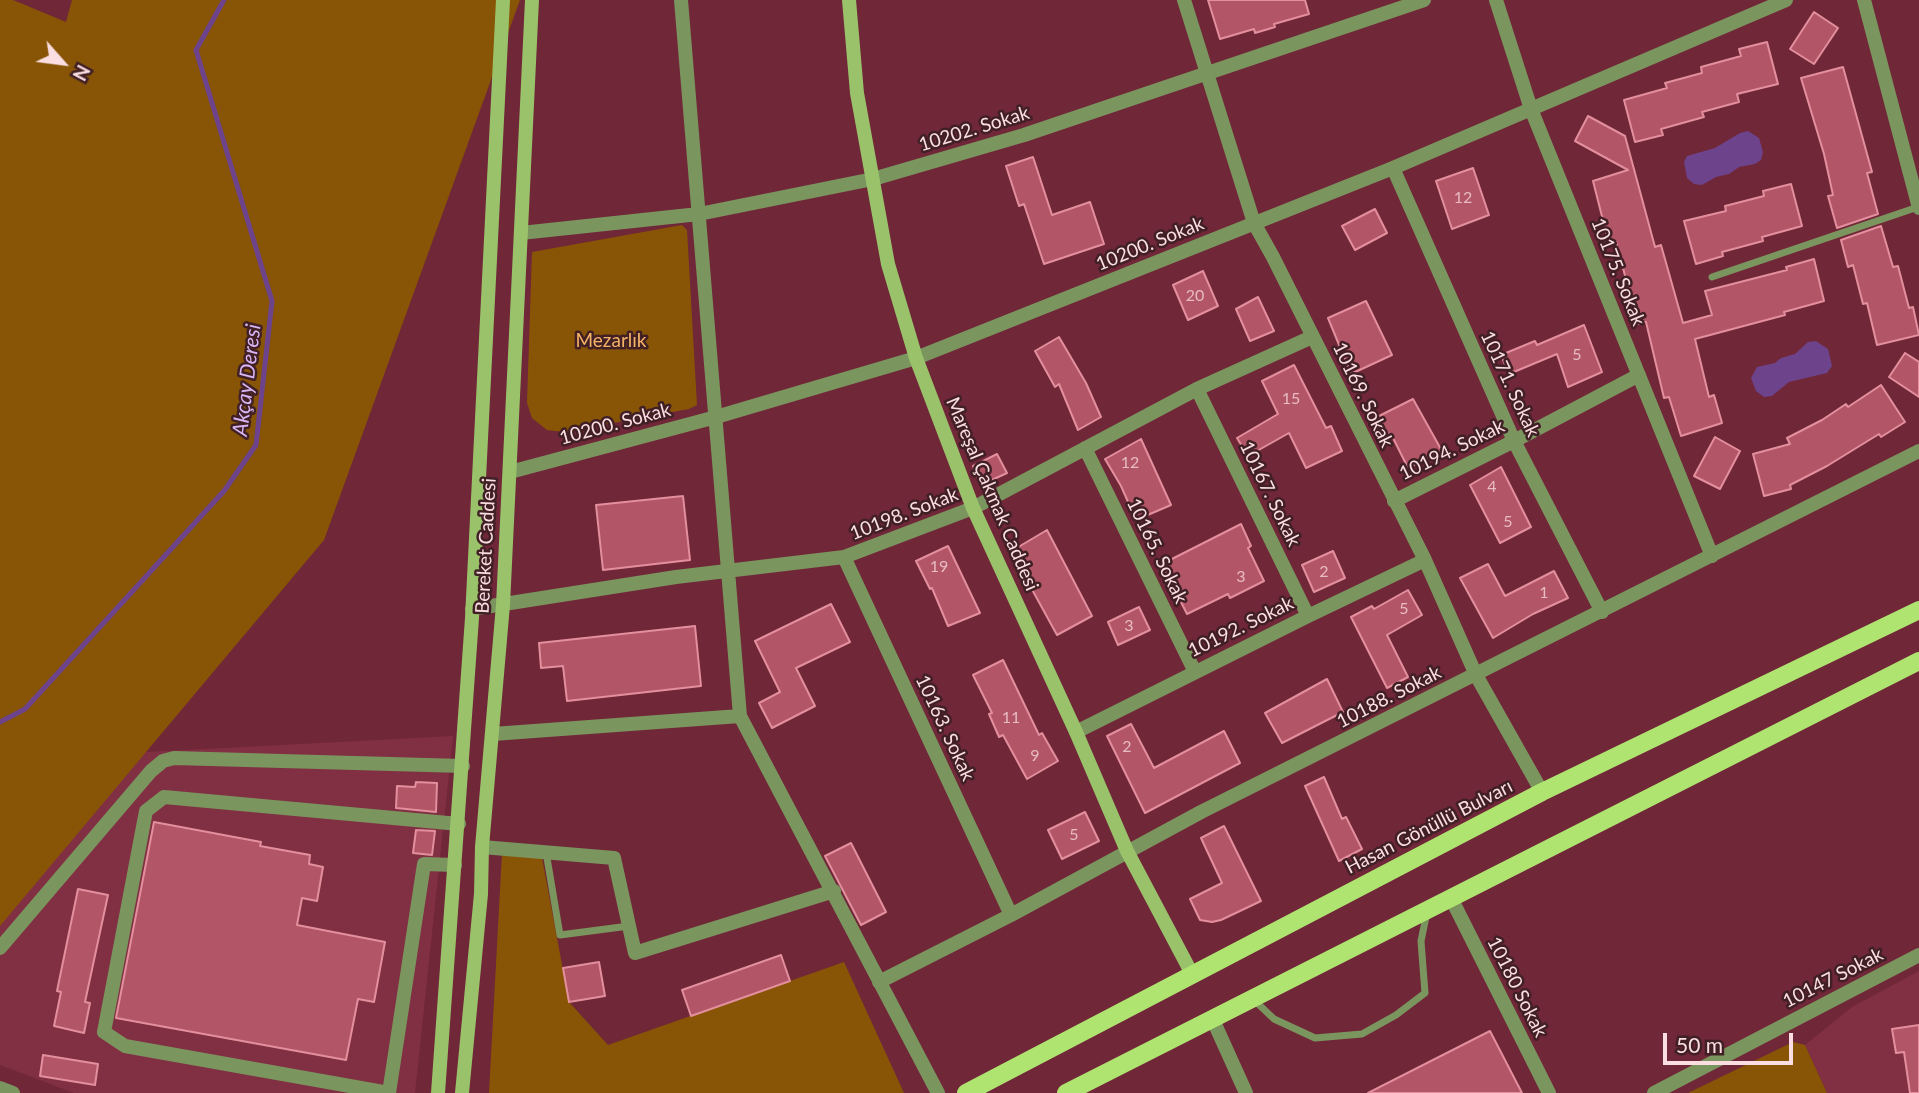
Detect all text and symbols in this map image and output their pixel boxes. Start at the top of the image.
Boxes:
north arrow [28,28,98,98]
text: N [68,61,96,85]
street label: 10202. Sokak [916,101,1032,157]
house number: 12 [1454,188,1472,208]
street label: 10200. Sokak [1093,212,1207,276]
street label: 10175. Sokak [1586,215,1650,329]
house number: 20 [1186,286,1204,306]
water label: Akçay Deresi [228,323,266,437]
street label: 10171. Sokak [1476,327,1544,441]
park label: Mezarlık [575,330,647,352]
street label: 10169. Sokak [1328,339,1398,451]
house number: 5 [1572,345,1582,365]
house number: 15 [1282,389,1300,409]
street label: Mareşal Çakmak Caddesi [941,394,1043,594]
street label: 10200. Sokak [557,398,673,450]
street label: 10194. Sokak [1396,415,1508,485]
street label: 10167. Sokak [1235,438,1305,550]
house number: 12 [1121,453,1139,473]
house number: 4 [1487,477,1497,497]
street label: Bereket Caddesi [471,478,501,614]
street label: 10198. Sokak [847,483,961,545]
street label: 10165. Sokak [1122,495,1192,607]
house number: 5 [1503,512,1513,532]
house number: 19 [930,557,948,577]
house number: 2 [1319,562,1329,582]
house number: 3 [1236,567,1246,587]
house number: 1 [1539,583,1549,603]
street label: 10192. Sokak [1185,592,1297,662]
house number: 5 [1399,599,1409,619]
house number: 3 [1124,616,1134,636]
street label: 10188. Sokak [1333,661,1445,733]
street label: 10163. Sokak [911,671,979,785]
house number: 11 [1002,708,1020,728]
house number: 2 [1122,737,1132,757]
house number: 9 [1030,746,1040,766]
street label: Hasan Gönüllü Bulvarı [1342,775,1516,879]
house number: 5 [1069,825,1079,845]
street label: 10180 Sokak [1482,933,1552,1041]
street label: 10147 Sokak [1779,943,1887,1013]
scale bar [1667,1020,1797,1064]
text: 50 m [1676,1032,1723,1057]

